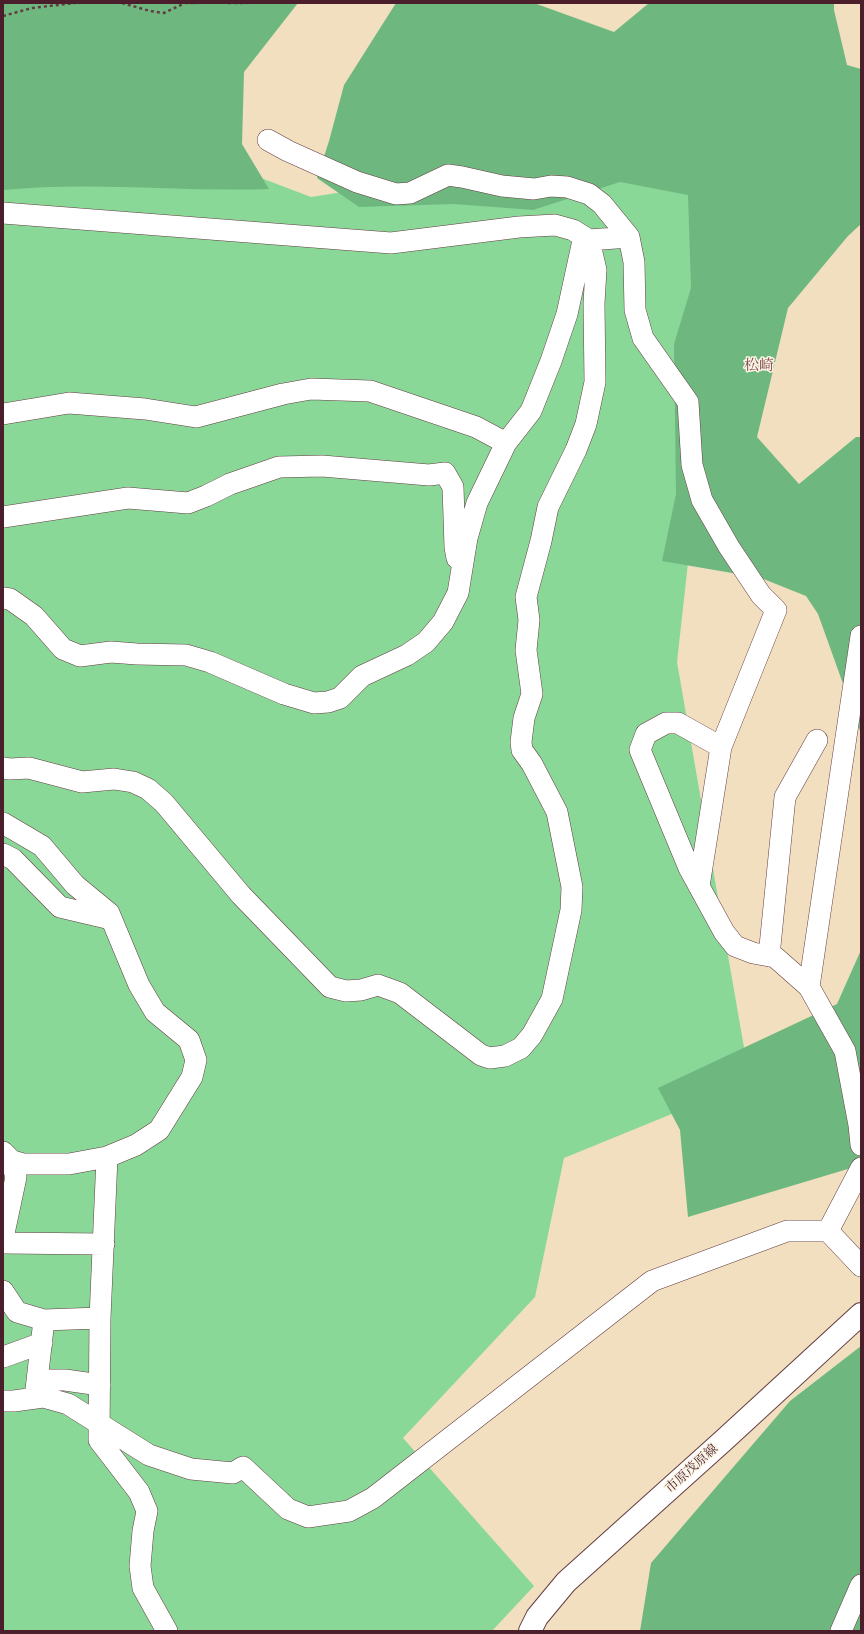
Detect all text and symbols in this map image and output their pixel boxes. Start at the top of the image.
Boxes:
district label: 松崎 [744,357,774,375]
street label: 市原茂原線 [663,1441,721,1497]

